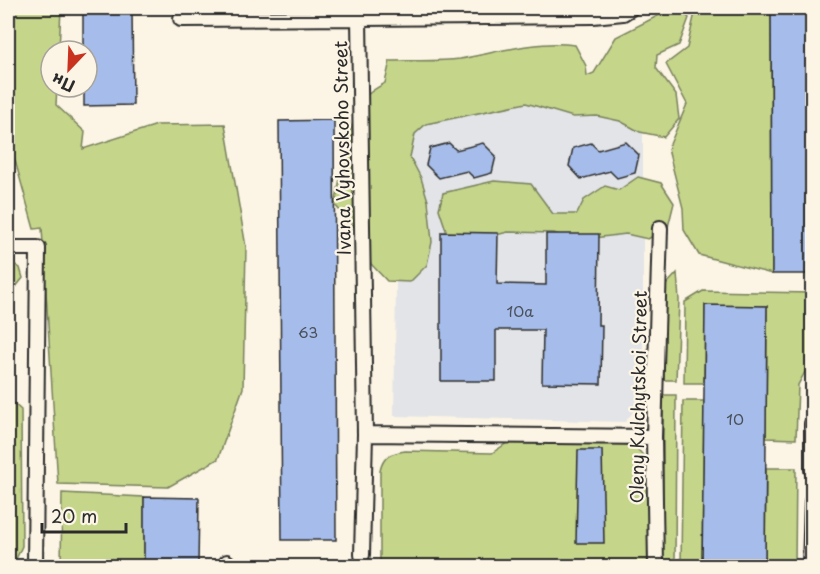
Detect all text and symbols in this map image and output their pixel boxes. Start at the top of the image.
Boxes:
north arrow [39,39,99,99]
street label: Ivana Vyhovskoho Street [326,40,357,256]
text: Пн [47,68,78,99]
street label: Oleny Kulchytskoi Street [622,290,653,504]
house number: 10а [506,299,534,322]
house number: 63 [298,320,318,343]
house number: 10 [726,407,744,430]
scale bar [42,496,126,534]
text: 20 m [51,502,97,529]

